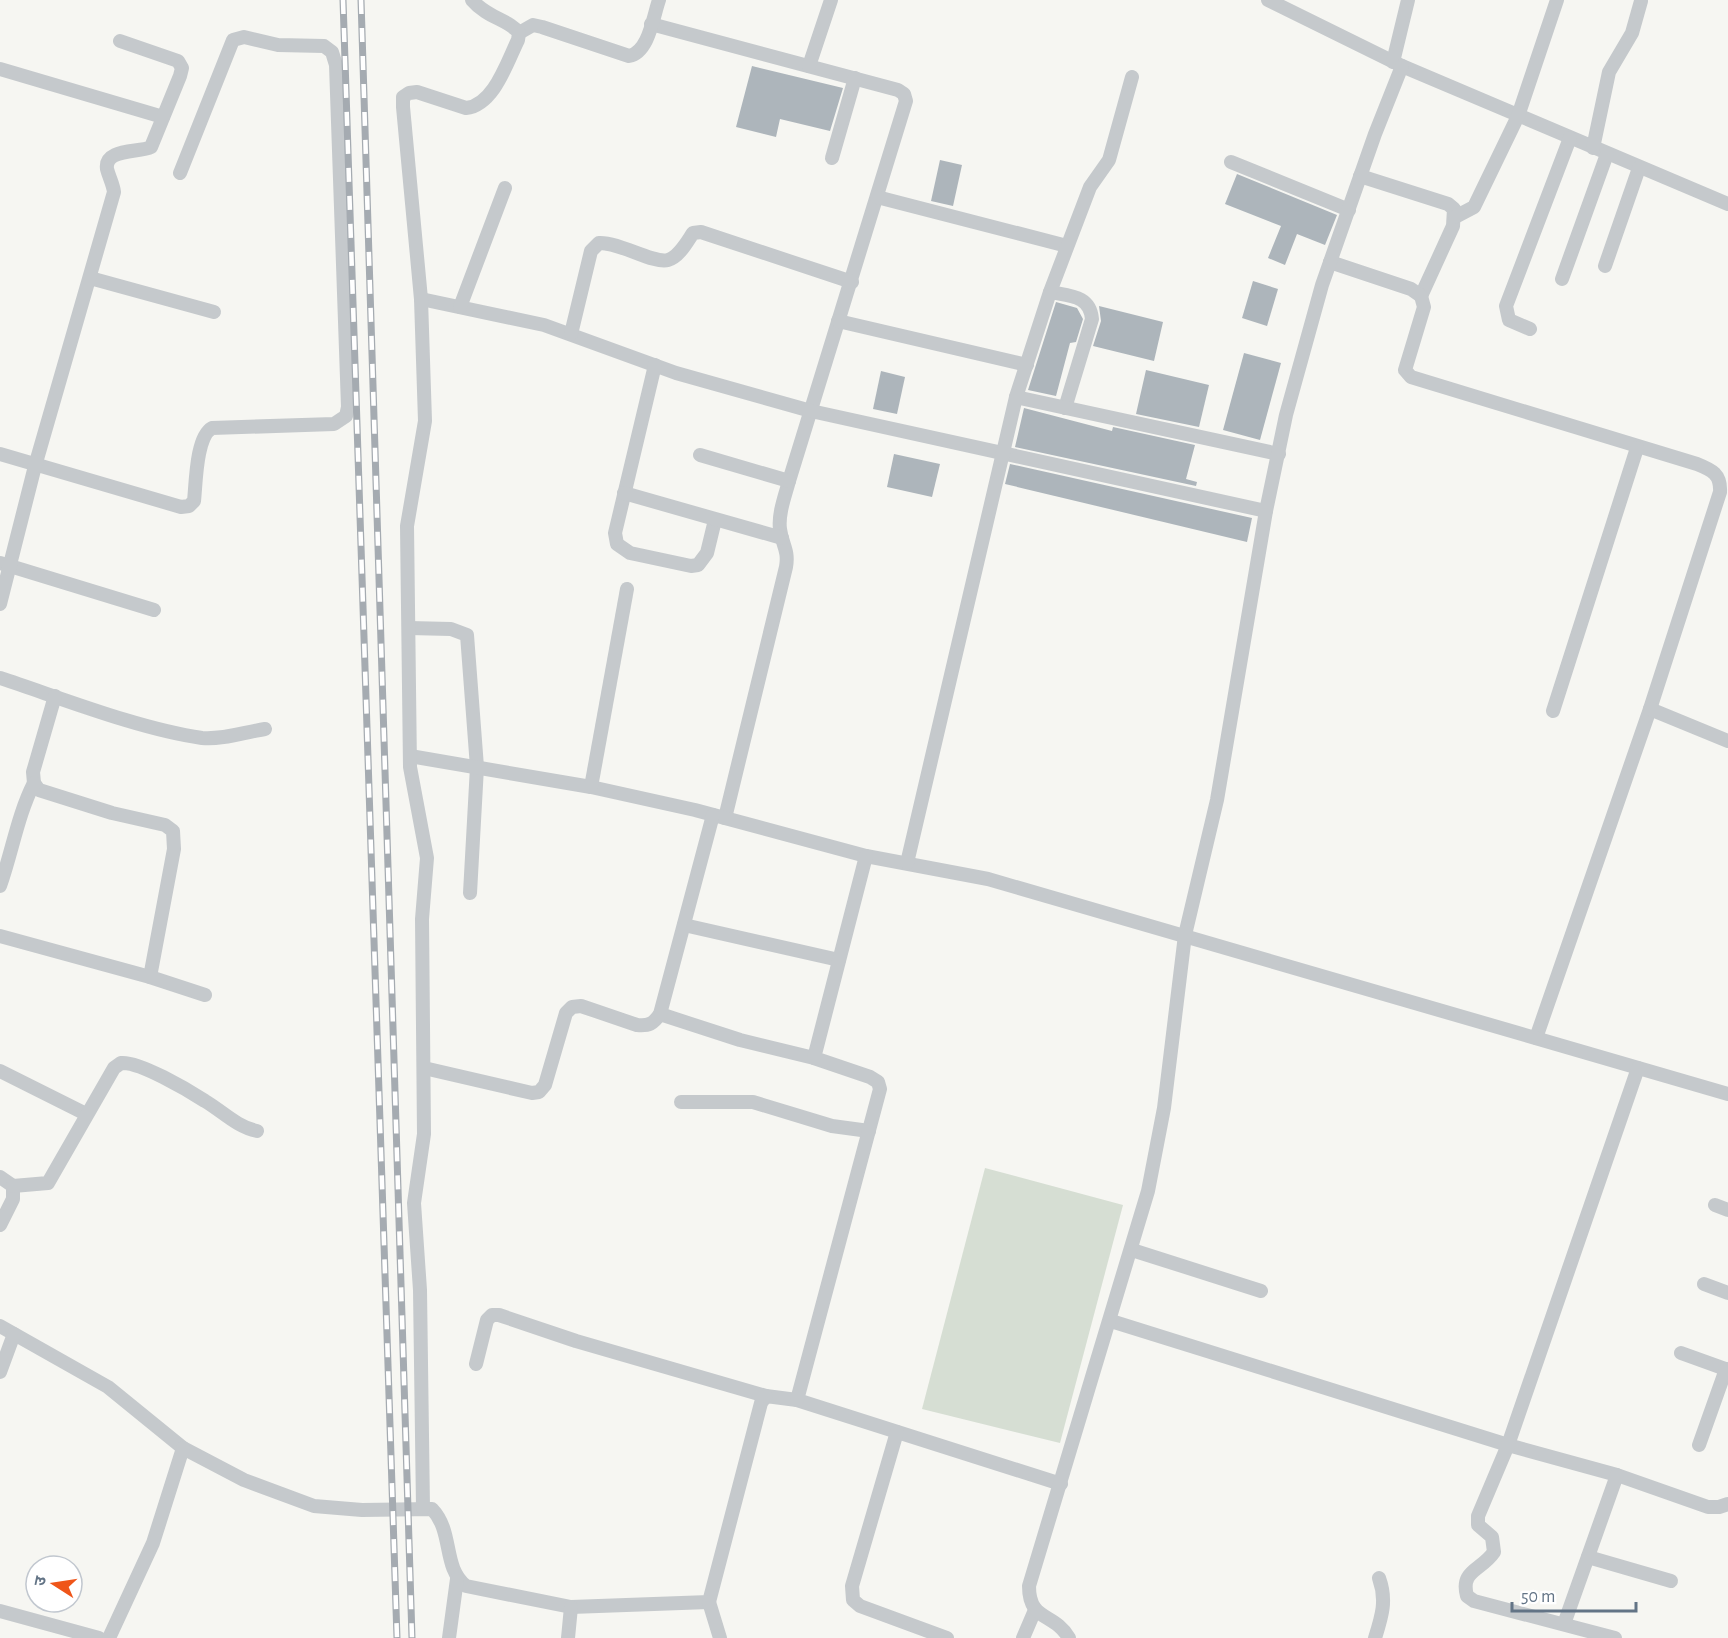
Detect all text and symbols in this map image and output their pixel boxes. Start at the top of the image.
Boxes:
north arrow [24,1554,84,1614]
text: उ [32,1574,49,1587]
scale bar [1512,1575,1636,1613]
text: 50 m [1521,1588,1555,1606]

